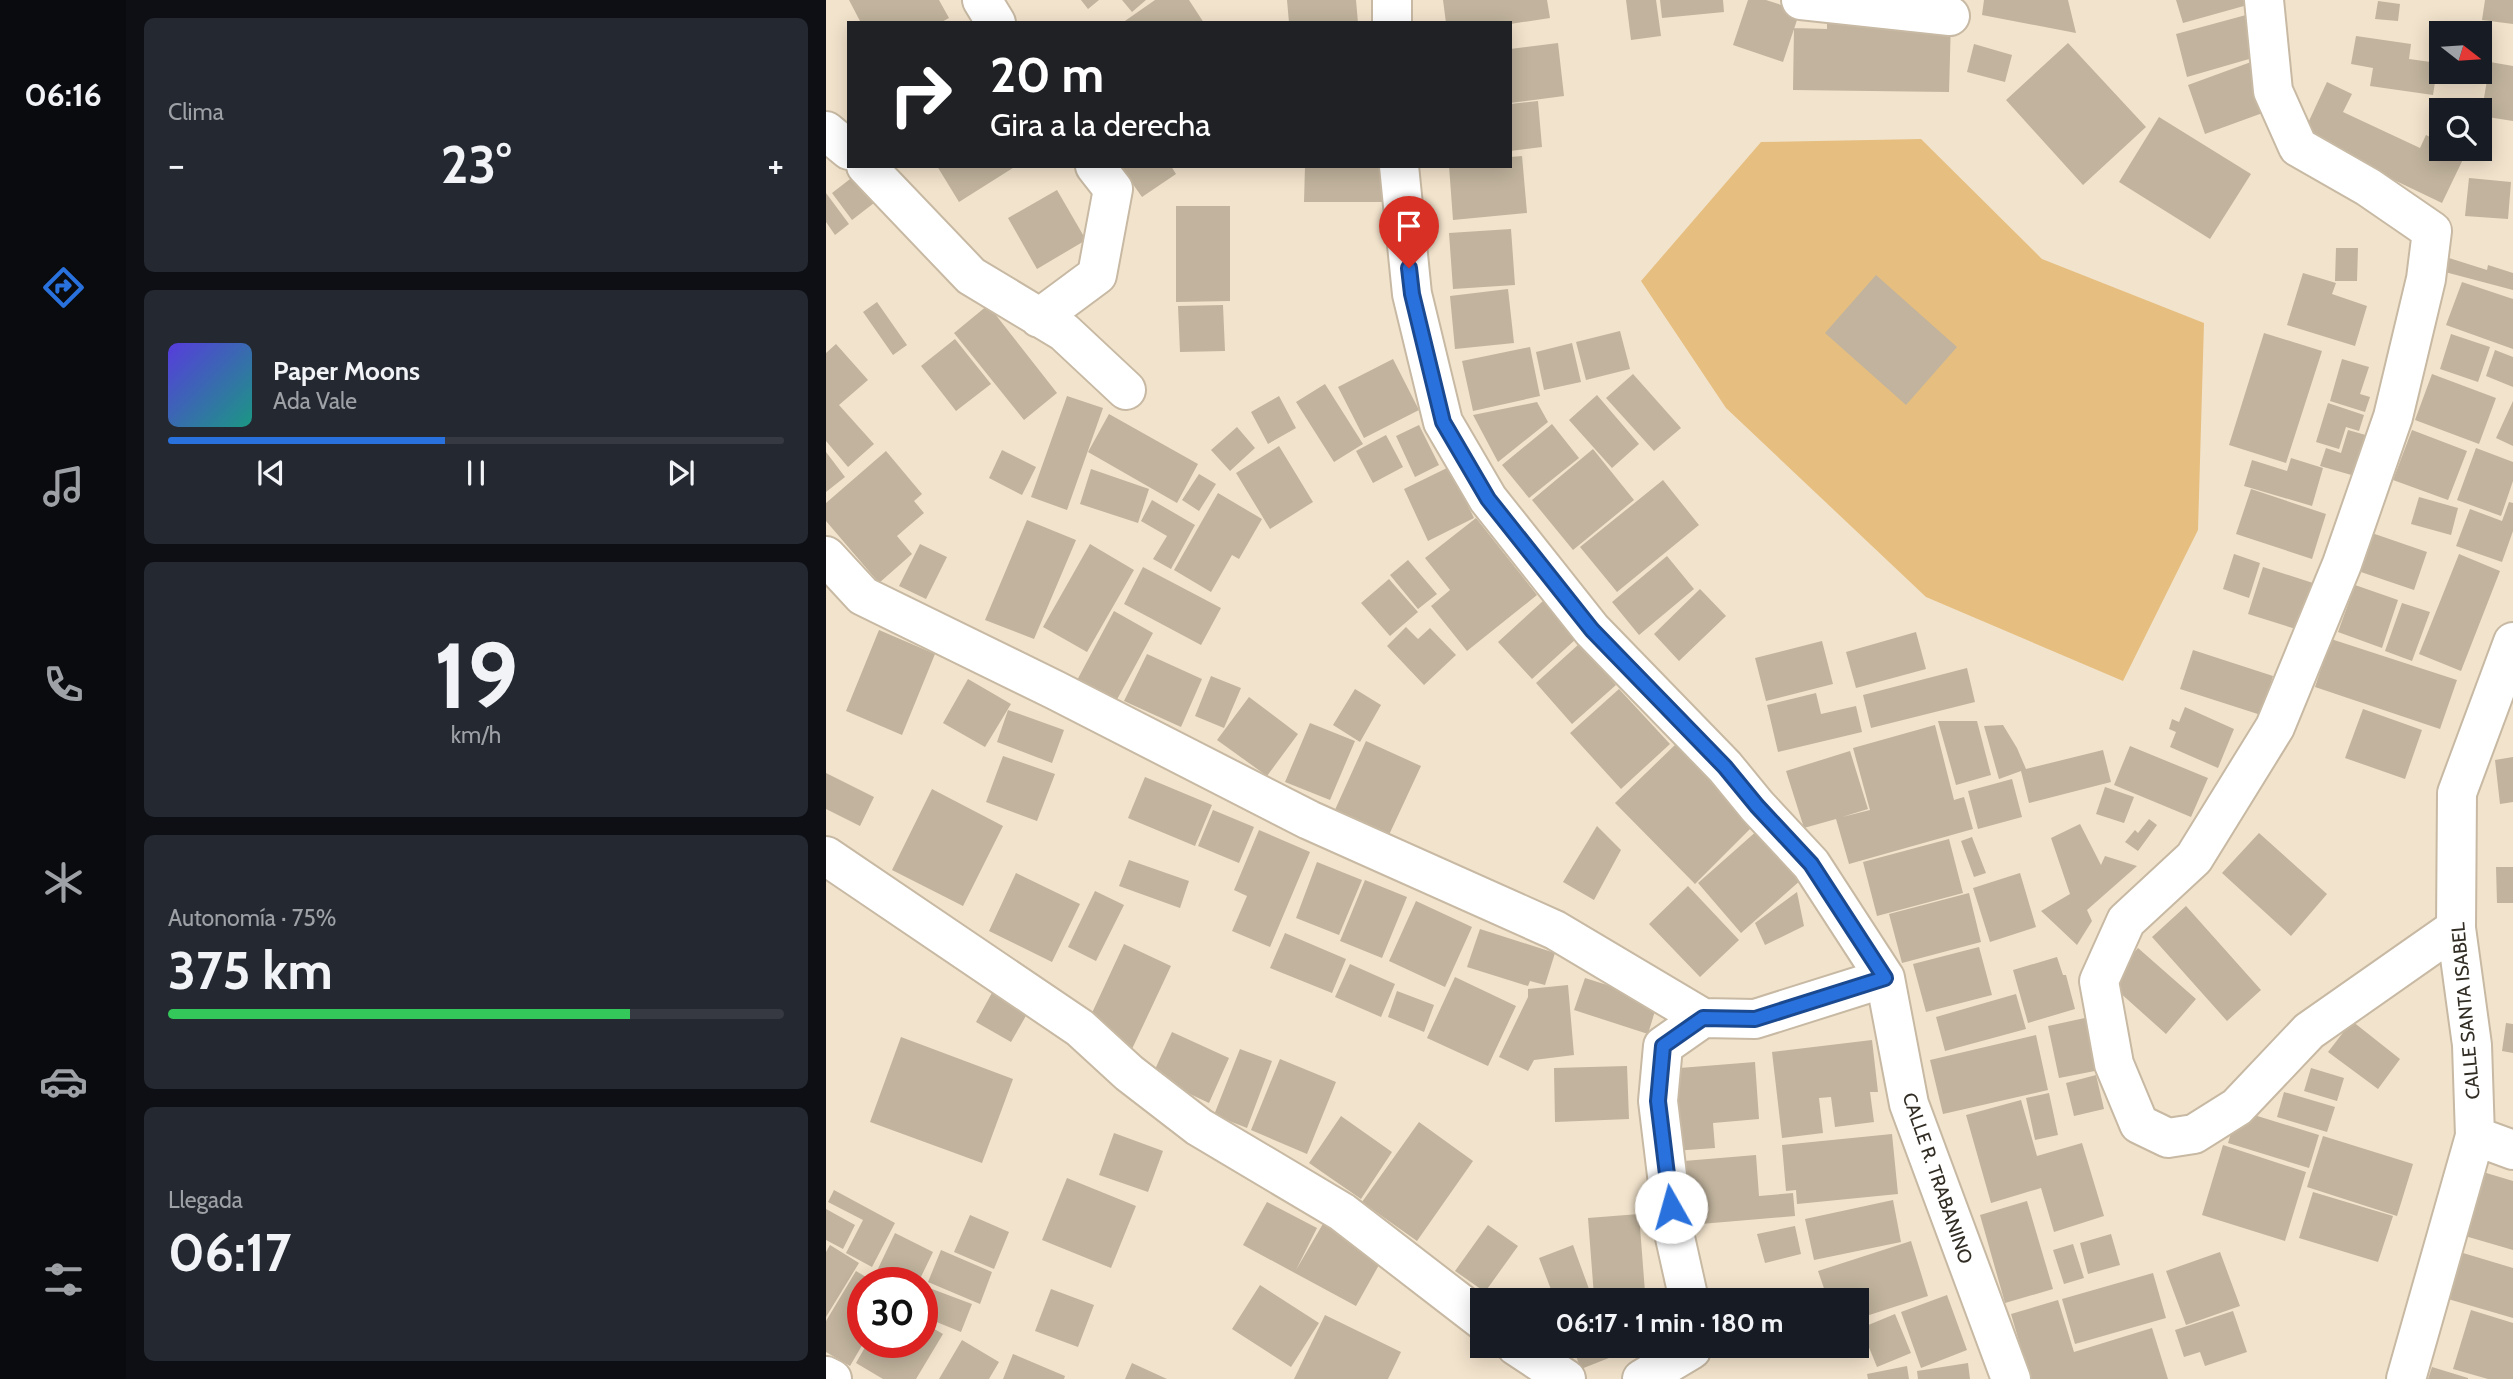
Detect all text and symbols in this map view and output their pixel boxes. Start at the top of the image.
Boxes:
north arrow [2429,21,2492,84]
map controls [2429,21,2492,161]
text: 20 m [990,45,1104,104]
icon: right [875,49,966,140]
text: 06:16 [24,75,102,114]
text: Clima [168,98,224,126]
button: search [2429,98,2492,161]
text: Gira a la derecha [990,105,1211,144]
text: 23° [441,133,511,196]
text: − [168,141,185,188]
text: + [767,141,784,188]
pin [1379,196,1439,268]
icon: arrive [1390,207,1428,245]
icon: directions [39,263,88,312]
text: Paper Moons [273,355,420,387]
text: Ada Vale [273,387,357,415]
icon: previous [252,454,290,492]
icon: pause [457,454,495,492]
icon: next [662,454,700,492]
icon: music [39,462,88,511]
text: 19 [434,620,518,731]
icon: phone [39,660,88,709]
text: km/h [451,721,501,749]
icon: climate [39,858,88,907]
text: Autonomía · 75% [168,904,336,932]
street label: CALLE SANTA ISABEL [2446,921,2485,1100]
text: 375 km [168,939,333,1002]
icon: car [39,1057,88,1106]
street label: CALLE R. TRABANINO [1897,1090,1978,1267]
position arrow [1634,1170,1708,1244]
text: Llegada [168,1186,243,1214]
text: 06:17 [168,1221,291,1284]
icon: filters [39,1255,88,1304]
speed limit sign: 30 [847,1267,938,1358]
text: 06:17 · 1 min · 180 m [1556,1307,1783,1339]

